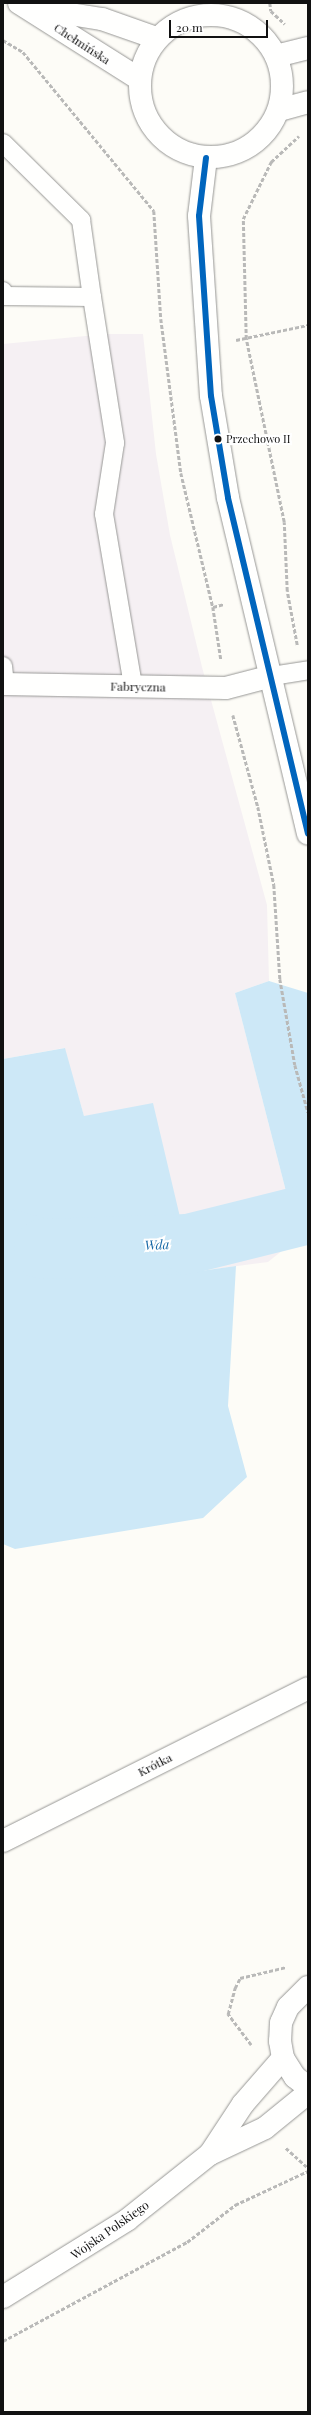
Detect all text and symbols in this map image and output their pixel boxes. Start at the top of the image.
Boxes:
scale bar [171,12,270,38]
text: 20 m [176,19,203,35]
street label: Chełmińska [51,21,113,67]
place label: Przechowo II [226,432,290,446]
marker: Przechowo II [213,434,223,444]
street label: Fabryczna [110,679,166,695]
water label: Wda [144,1237,170,1253]
street label: Krótka [136,1750,174,1780]
street label: Wojska Polskiego [68,2198,152,2262]

